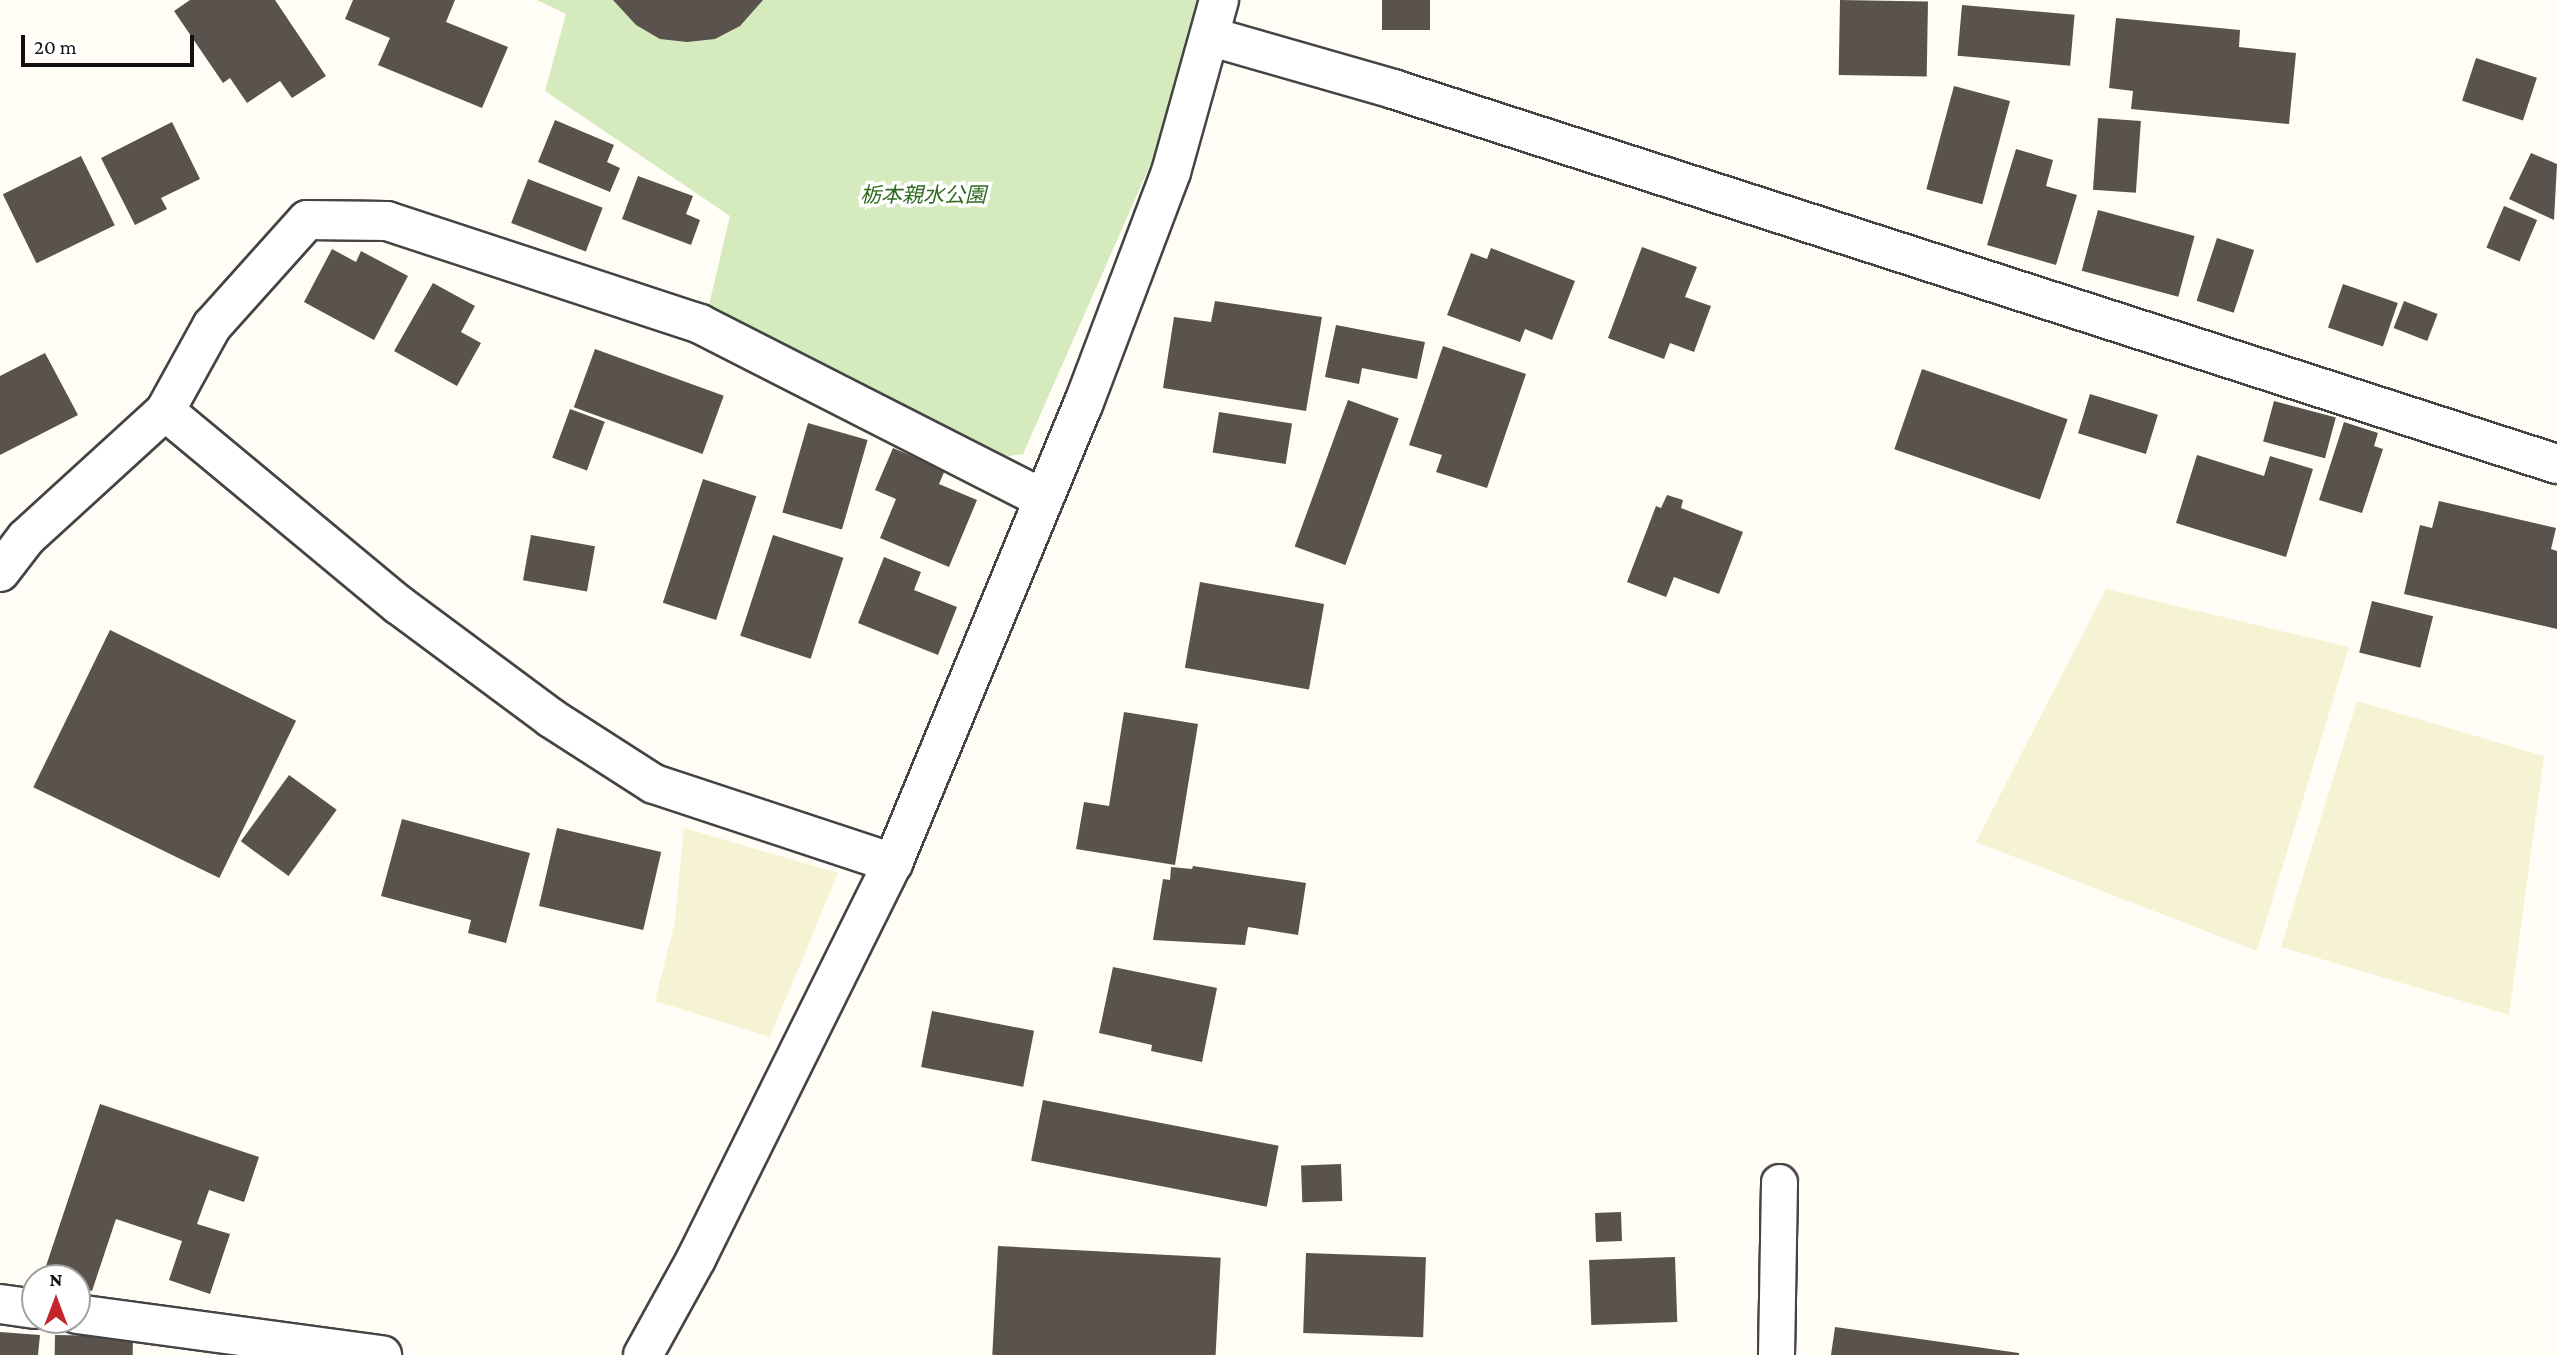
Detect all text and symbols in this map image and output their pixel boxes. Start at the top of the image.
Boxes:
scale bar [24,21,198,65]
text: 20 m [34,35,77,59]
park label: 栃本親水公園 [860,182,986,208]
north arrow [21,1264,91,1334]
text: N [50,1269,62,1290]

